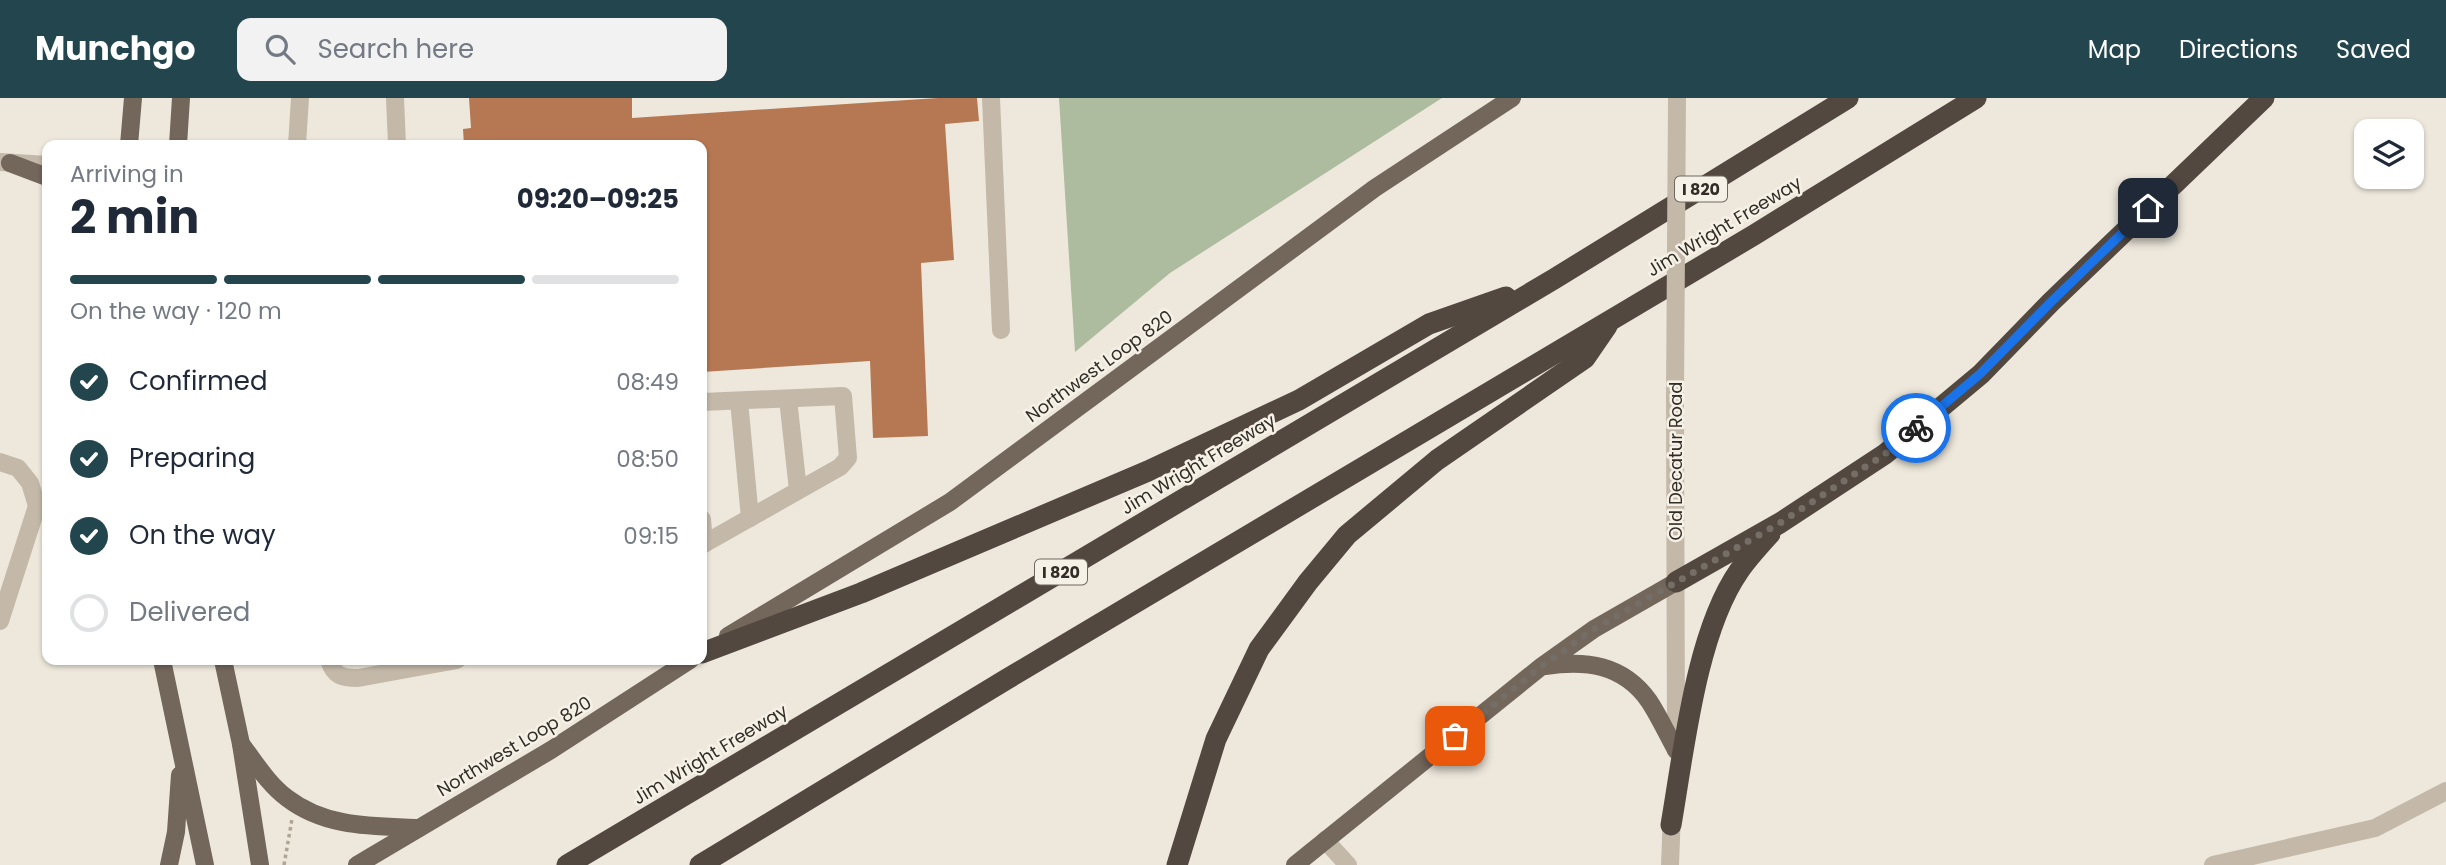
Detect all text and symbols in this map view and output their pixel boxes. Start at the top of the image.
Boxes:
search box [237,18,727,81]
text: Munchgo [35,25,195,72]
icon: search [261,30,299,68]
text: Search here [317,31,474,67]
text: Map [2088,33,2141,66]
text: Directions [2179,33,2298,66]
text: Saved [2336,33,2411,66]
map controls [2354,119,2424,189]
button: layers [2354,119,2424,189]
text: Arriving in [70,158,184,190]
street label: Jim Wright Freeway [1642,170,1806,282]
road number: I 820 [1675,176,1727,202]
pin [2118,178,2178,238]
text: 09:20–09:25 [517,181,679,217]
text: 2 min [70,185,199,249]
icon: home [2129,189,2167,227]
text: On the way · 120 m [70,295,282,327]
street label: Northwest Loop 820 [1020,304,1178,428]
icon: check [70,363,108,401]
text: Confirmed [129,363,267,399]
text: 08:49 [616,366,679,398]
street label: Old Decatur Road [1663,382,1688,540]
courier [1881,393,1951,463]
street label: Jim Wright Freeway [1116,408,1280,520]
icon: bike [1897,409,1935,447]
icon: check [70,440,108,478]
text: Preparing [129,440,255,476]
text: 08:50 [616,443,679,475]
icon: check [70,517,108,555]
text: On the way [129,517,276,553]
text: 09:15 [623,520,679,552]
road number: I 820 [1035,559,1087,584]
text: Delivered [129,594,250,630]
street label: Northwest Loop 820 [432,690,596,802]
street label: Jim Wright Freeway [628,698,792,810]
pin [1425,706,1485,766]
icon: bag [1436,717,1474,755]

